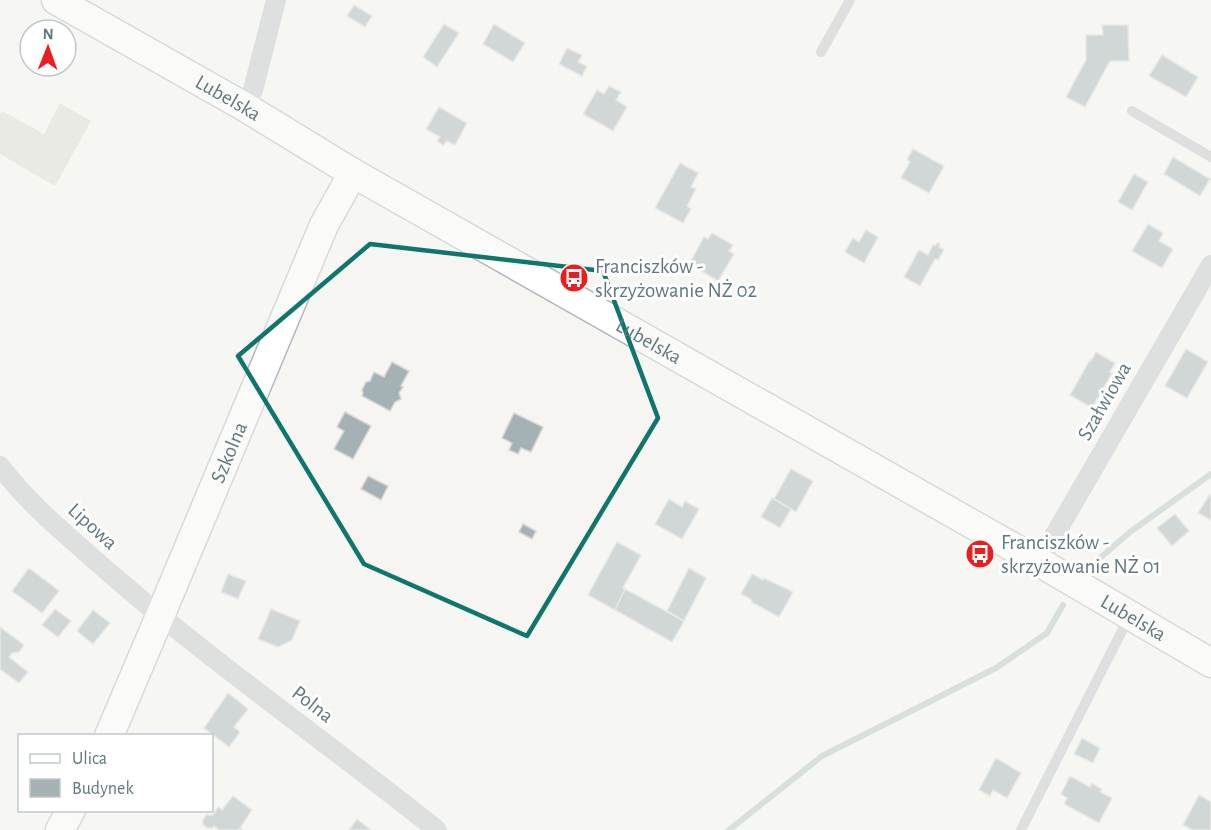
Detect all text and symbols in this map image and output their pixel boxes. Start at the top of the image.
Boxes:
north arrow [18,18,78,78]
text: N [43,26,54,42]
street label: Lubelska [192,71,265,125]
place label: Franciszków - skrzyżowanie NŻ 02 [595,256,757,301]
bus stop icon: Franciszków - skrzyżowanie NŻ 02 [558,262,590,294]
street label: Lubelska [612,314,685,368]
street label: Szałwiowa [1074,358,1135,444]
street label: Szkolna [207,419,251,486]
street label: Lipowa [64,499,121,554]
place label: Franciszków - skrzyżowanie NŻ 01 [1001,532,1161,577]
bus stop icon: Franciszków - skrzyżowanie NŻ 01 [964,538,996,570]
street label: Lubelska [1097,591,1170,645]
street label: Polna [288,682,338,727]
legend [18,734,213,812]
text: Ulica [72,750,107,768]
text: Budynek [72,780,134,798]

